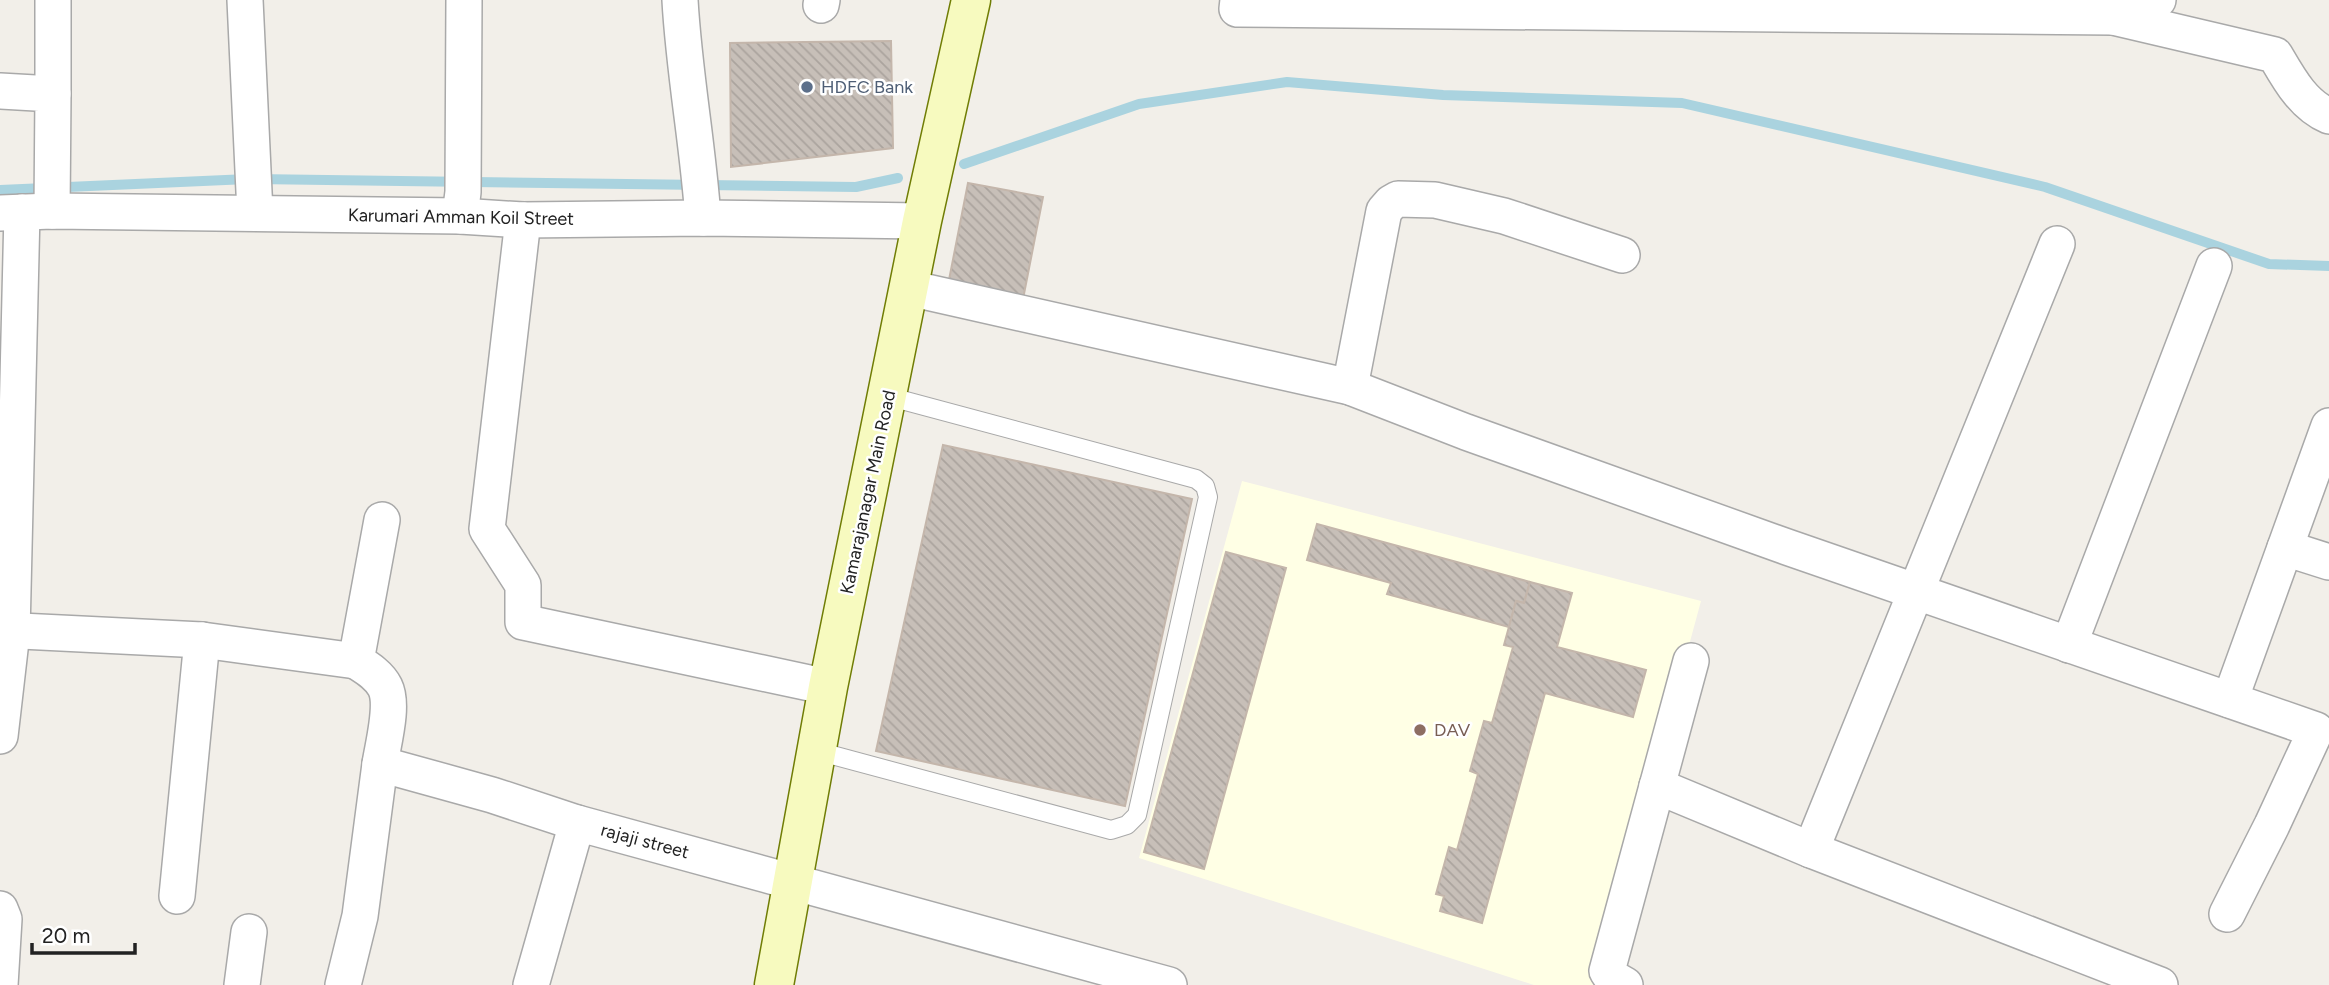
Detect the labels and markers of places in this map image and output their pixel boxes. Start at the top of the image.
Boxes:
place label: HDFC Bank [821,76,913,98]
marker: HDFC Bank [799,79,815,95]
place label: DAV [1434,719,1471,741]
marker: DAV [1412,722,1428,738]

